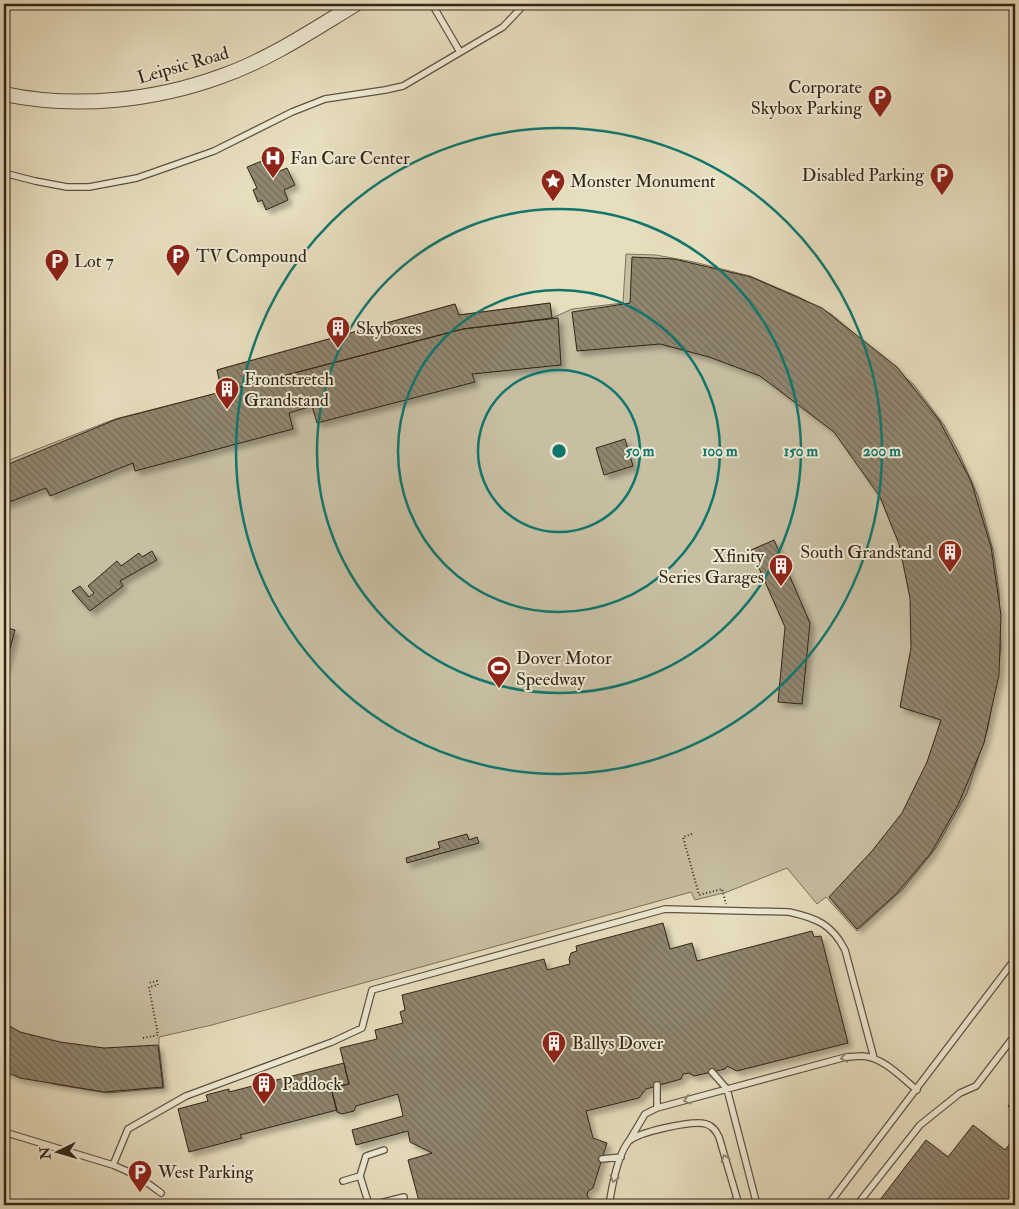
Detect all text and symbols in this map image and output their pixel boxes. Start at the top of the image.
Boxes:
street label: Leipsic Road [135,41,232,89]
place label: Corporate Skybox Parking [751,76,863,120]
parking icon: Corporate Skybox Parking [867,84,893,118]
hospital icon: Fan Care Center [260,145,286,179]
place label: Fan Care Center [290,147,410,170]
parking icon: Disabled Parking [929,162,955,196]
place label: Disabled Parking [802,164,925,187]
place icon: Monster Monument [540,168,566,202]
place label: Monster Monument [570,170,716,193]
parking icon: TV Compound [165,243,191,277]
place label: TV Compound [196,245,307,268]
parking icon: Lot 7 [44,248,70,282]
place label: Lot 7 [74,250,114,273]
building icon: Skyboxes [325,315,351,349]
place label: Skyboxes [356,317,421,340]
place label: Frontstretch Grandstand [244,368,334,412]
building icon: Frontstretch Grandstand [214,376,240,410]
centre of rings [550,442,568,460]
text: 50 m [626,442,655,461]
text: 100 m [702,442,738,461]
text: 150 m [784,442,818,461]
text: 200 m [863,442,901,461]
building icon: South Grandstand [937,539,963,573]
place label: South Grandstand [800,541,932,564]
place label: Xfinity Series Garages [658,545,765,589]
building icon: Xfinity Series Garages [768,553,794,587]
place label: Dover Motor Speedway [516,647,612,691]
sports icon: Dover Motor Speedway [486,655,512,689]
building icon: Ballys Dover [541,1030,567,1064]
place label: Ballys Dover [572,1032,664,1055]
one-way arrow [840,1053,849,1063]
building icon: Paddock [251,1071,277,1105]
place label: Paddock [282,1073,342,1096]
one-way arrow [683,1094,692,1105]
north arrow [32,1126,82,1176]
text: N [36,1146,55,1161]
one-way arrow [721,1155,731,1163]
parking icon: West Parking [127,1159,153,1193]
place label: West Parking [157,1161,255,1184]
one-way arrow [610,1174,620,1183]

